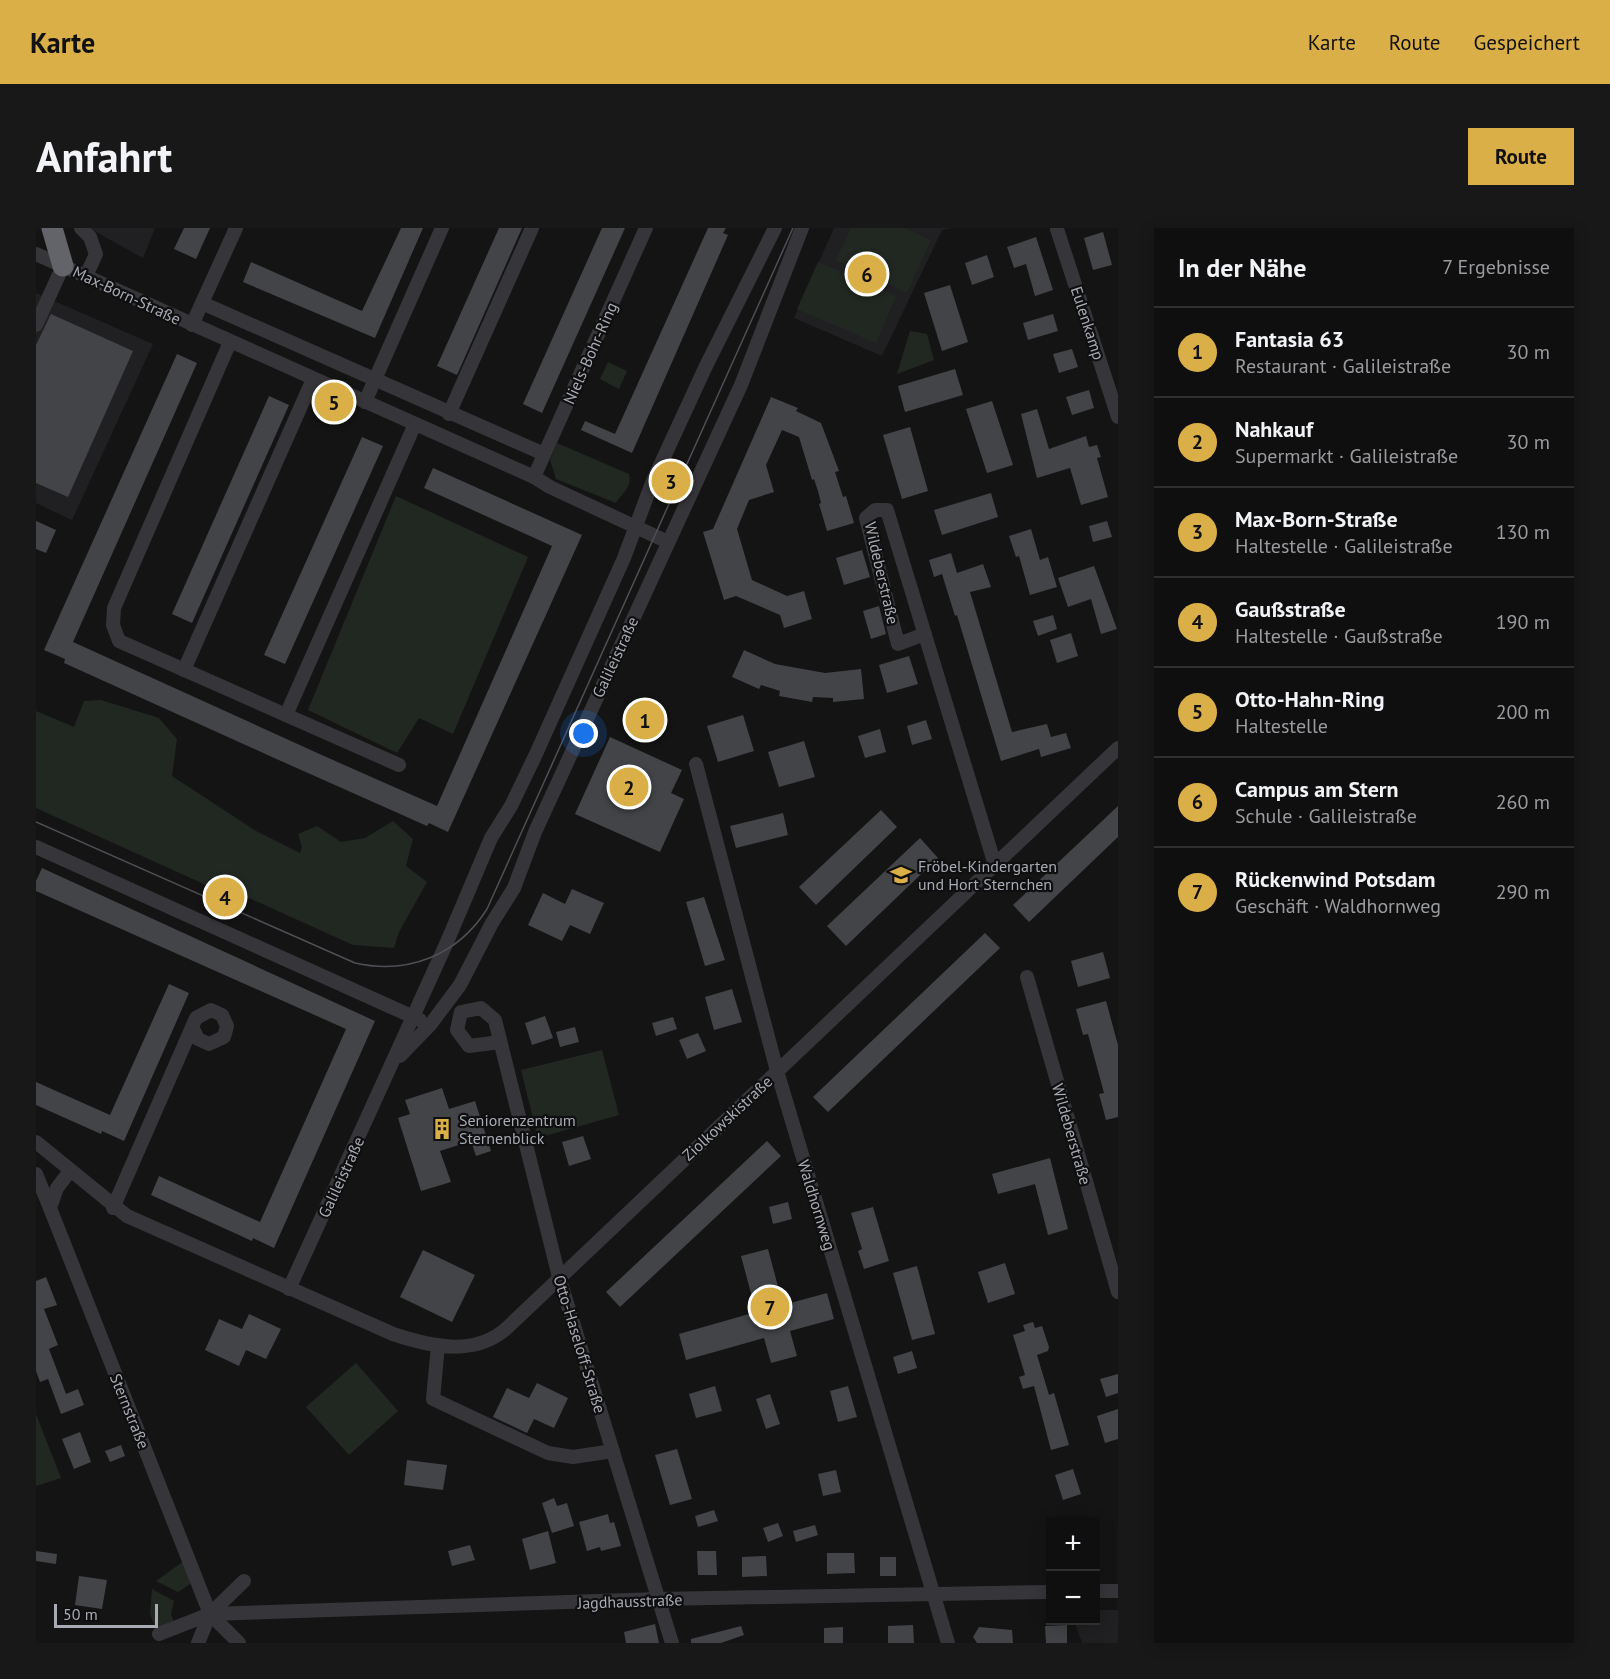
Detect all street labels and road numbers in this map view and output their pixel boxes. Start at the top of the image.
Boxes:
street label: Max-Born-Straße [70,261,184,329]
street label: Eulenkamp [1067,284,1109,362]
street label: Niels-Bohr-Ring [559,299,621,407]
street label: Wildeberstraße [861,520,903,626]
street label: Galileistraße [588,613,642,701]
street label: Ziolkowskistraße [678,1071,776,1165]
street label: Wildeberstraße [1048,1081,1096,1187]
street label: Galileistraße [314,1133,368,1221]
street label: Waldhornweg [794,1157,840,1253]
street label: Otto-Haseloff-Straße [549,1272,611,1416]
street label: Sternstraße [106,1371,154,1451]
street label: Jagdhausstraße [576,1589,683,1613]

